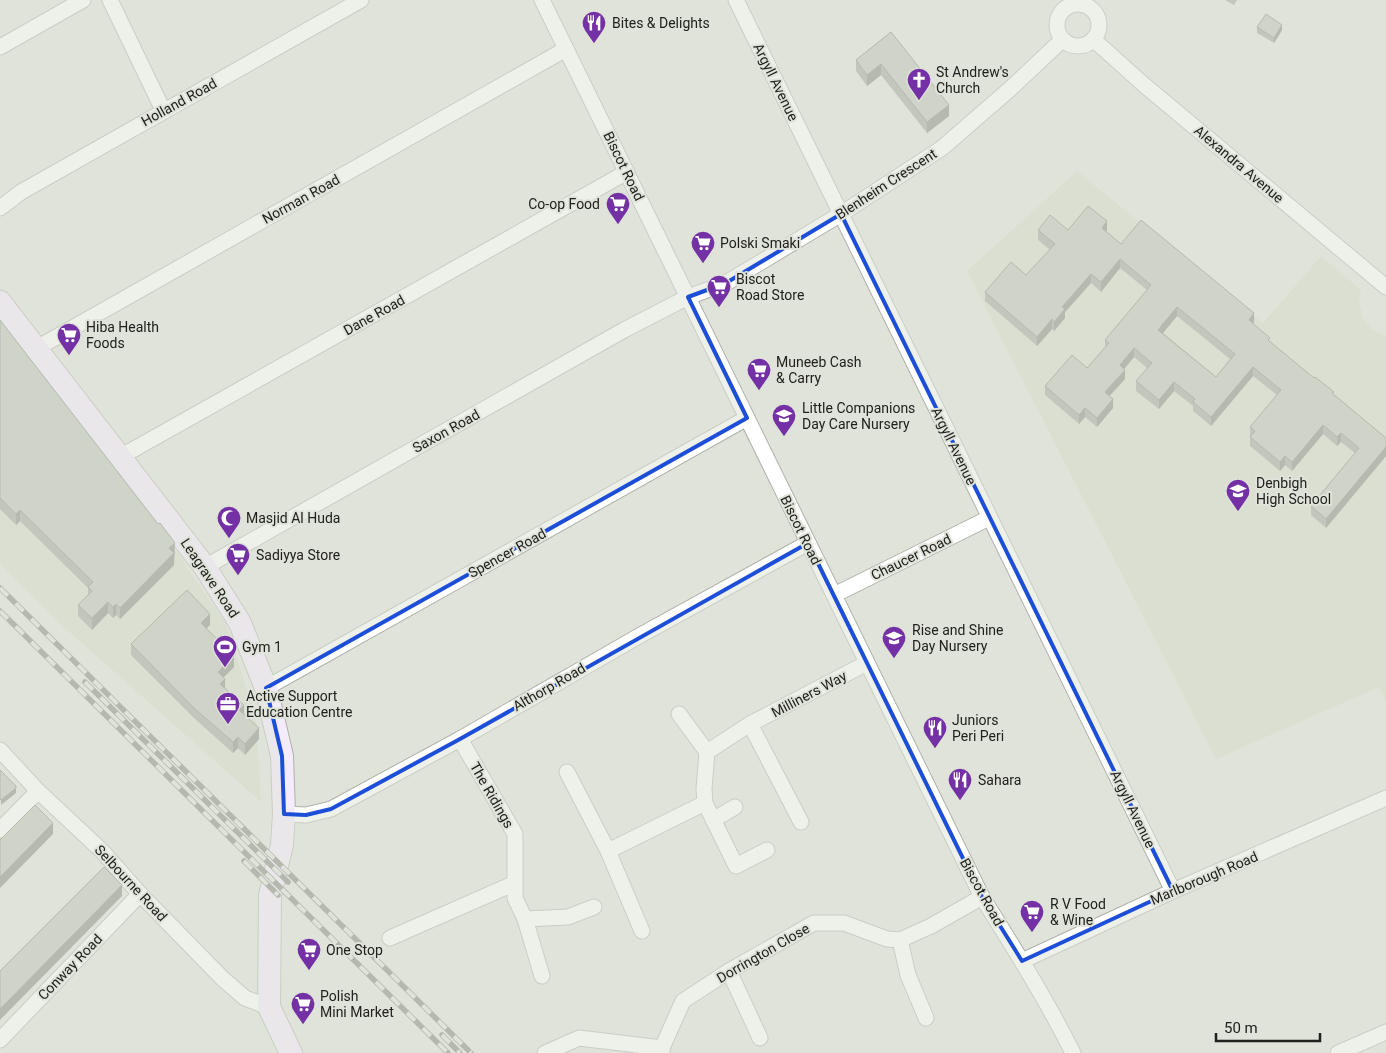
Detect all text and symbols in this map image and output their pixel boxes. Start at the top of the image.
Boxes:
restaurant icon: Bites & Delights [581,10,607,44]
place label: Bites & Delights [612,15,710,31]
street label: Argyll Avenue [750,41,802,123]
place label: St Andrew's Church [936,64,1009,96]
church icon: St Andrew's Church [906,67,932,101]
street label: Holland Road [139,75,219,129]
street label: Alexandra Avenue [1191,122,1287,206]
street label: Biscot Road [600,129,648,203]
street label: Blenheim Crescent [833,145,940,223]
street label: Norman Road [260,171,342,227]
supermarket icon: Co-op Food [605,191,631,225]
place label: Co-op Food [528,196,600,212]
supermarket icon: Polski Smaki [690,230,716,264]
place label: Polski Smaki [720,235,800,251]
place label: Biscot Road Store [736,271,804,303]
supermarket icon: Biscot Road Store [706,274,732,308]
street label: Dane Road [341,292,407,338]
place label: Hiba Health Foods [86,319,159,351]
supermarket icon: Hiba Health Foods [56,322,82,356]
place label: Muneeb Cash & Carry [776,354,862,386]
supermarket icon: Muneeb Cash & Carry [746,357,772,391]
place label: Little Companions Day Care Nursery [802,400,915,432]
school or university icon: Little Companions Day Care Nursery [771,403,797,437]
street label: Argyll Avenue [928,405,980,487]
street label: Saxon Road [410,406,482,456]
place label: Denbigh High School [1256,475,1331,507]
school or university icon: Denbigh High School [1225,478,1251,512]
street label: Biscot Road [777,493,825,567]
mosque icon: Masjid Al Huda [216,505,242,539]
place label: Masjid Al Huda [246,510,340,526]
street label: Spencer Road [465,525,549,581]
street label: Chaucer Road [868,531,954,583]
street label: Leagrave Road [178,535,242,621]
supermarket icon: Sadiyya Store [225,542,251,576]
place label: Sadiyya Store [256,547,340,563]
place label: Rise and Shine Day Nursery [912,622,1003,654]
school or university icon: Rise and Shine Day Nursery [881,625,907,659]
sports icon: Gym 1 [212,634,238,668]
place label: Gym 1 [242,639,282,655]
street label: Althorp Road [510,660,588,714]
street label: Milliners Way [769,667,850,720]
place label: Active Support Education Centre [246,688,352,720]
office icon: Active Support Education Centre [215,691,241,725]
place label: Juniors Peri Peri [952,712,1004,744]
restaurant icon: Juniors Peri Peri [922,715,948,749]
street label: The Ridings [467,759,517,831]
restaurant icon: Sahara [947,767,973,801]
street label: Argyll Avenue [1107,768,1159,850]
place label: Sahara [978,772,1021,788]
street label: Selbourne Road [92,842,170,924]
street label: Marlborough Road [1148,848,1260,908]
street label: Biscot Road [957,855,1007,929]
place label: R V Food & Wine [1050,896,1106,928]
supermarket icon: R V Food & Wine [1019,899,1045,933]
street label: Dorrington Close [714,920,812,986]
street label: Conway Road [35,931,105,1003]
supermarket icon: One Stop [296,937,322,971]
place label: One Stop [326,942,383,958]
place label: Polish Mini Market [320,988,394,1020]
supermarket icon: Polish Mini Market [290,991,316,1025]
scale bar [1216,1010,1320,1042]
text: 50 m [1224,1019,1258,1037]

